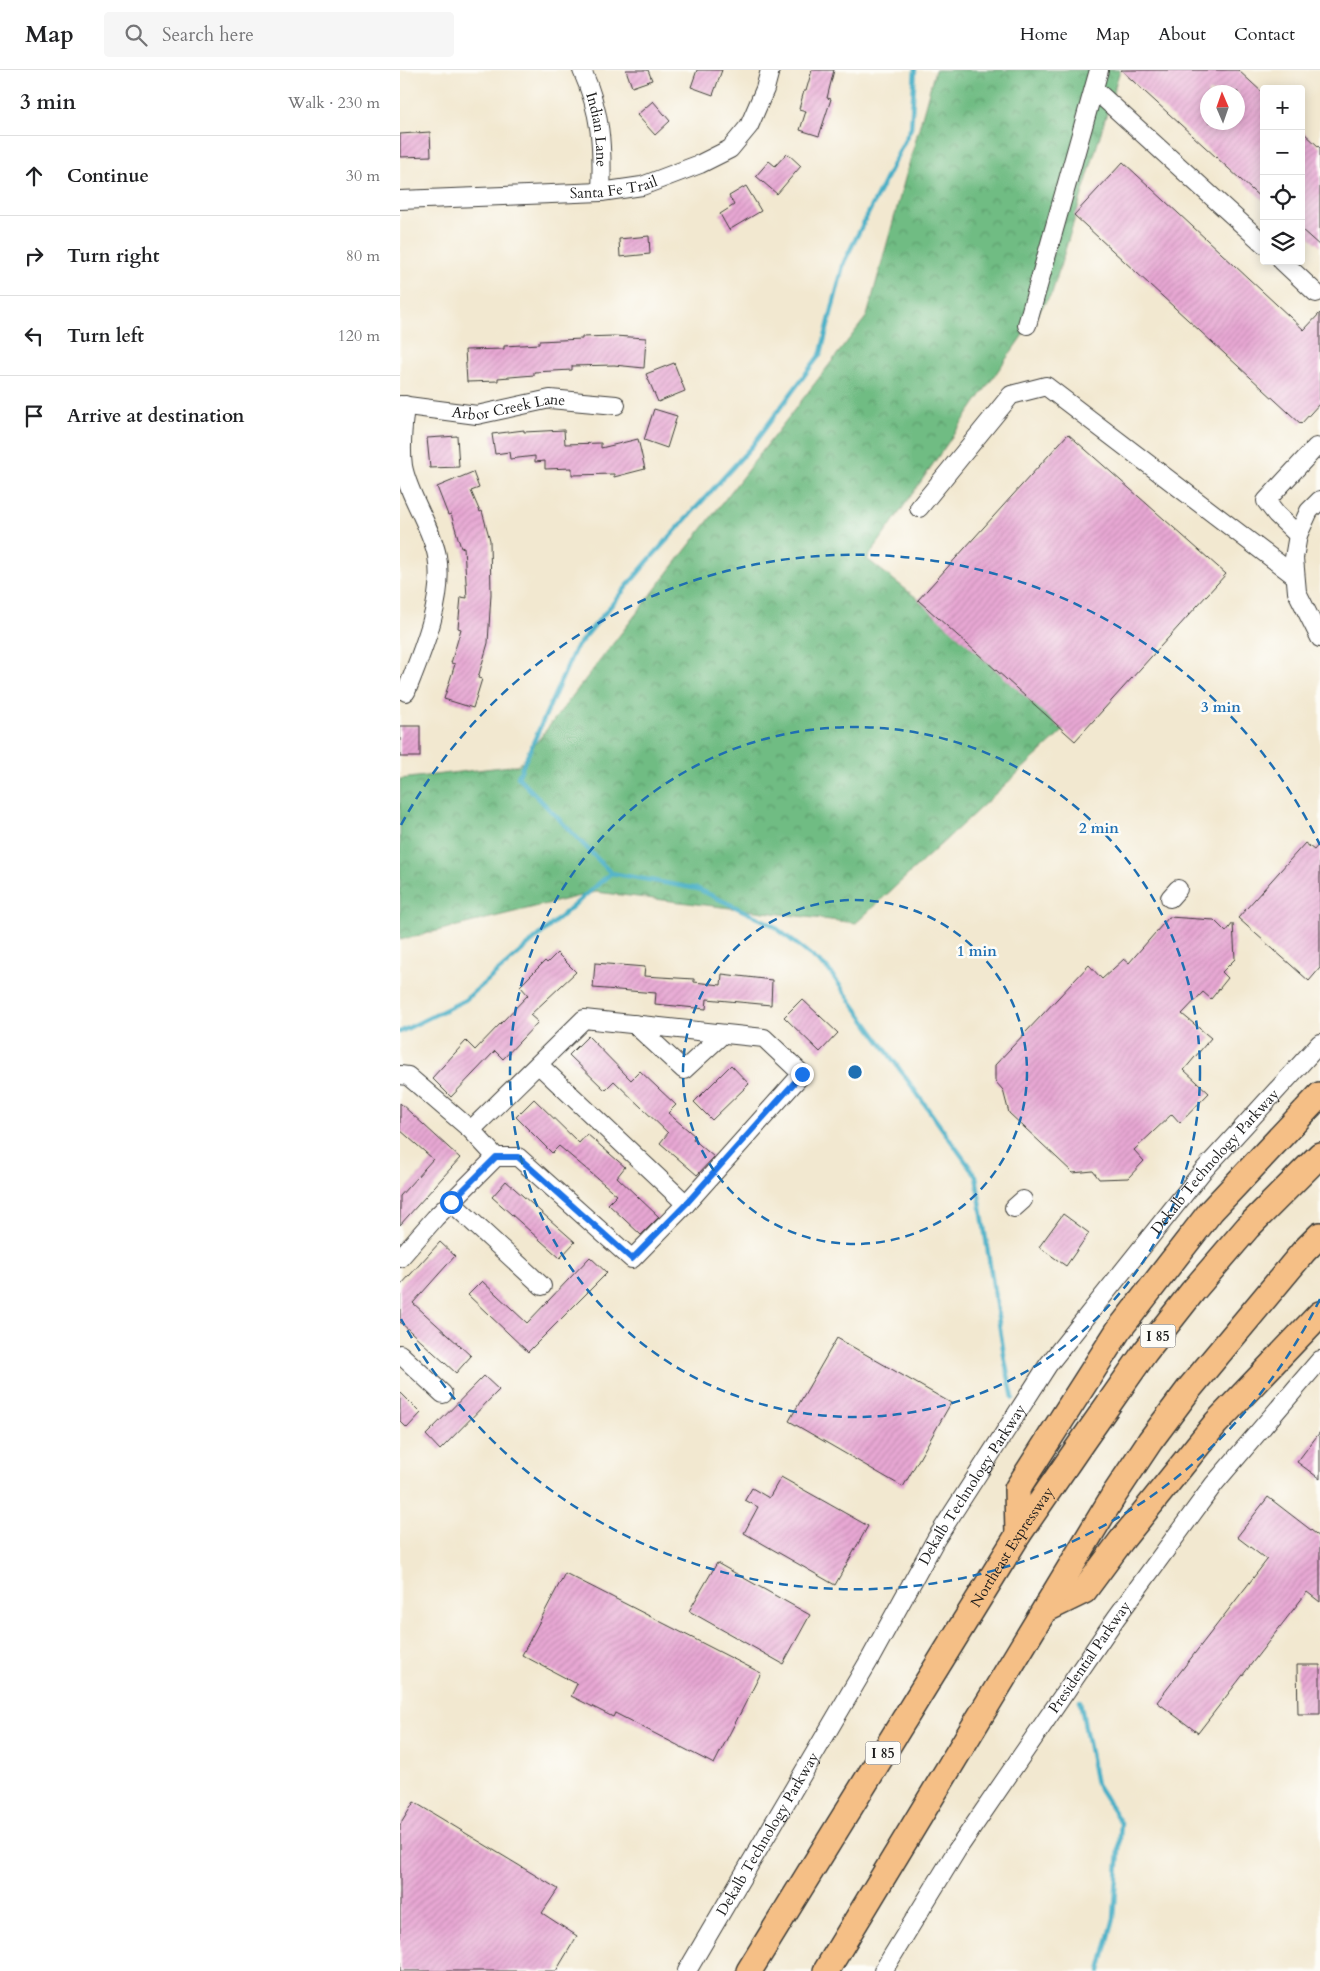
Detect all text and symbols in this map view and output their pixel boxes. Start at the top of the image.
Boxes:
search box [104,12,454,57]
text: Map [25,18,74,51]
icon: search [122,21,150,49]
text: Search here [162,22,254,48]
text: Home [1020,22,1068,47]
text: Map [1096,22,1130,47]
text: About [1158,22,1206,47]
text: Contact [1234,22,1295,47]
north arrow [1200,85,1245,130]
map controls [1260,85,1305,265]
button: + [1260,85,1305,130]
text: 3 min [20,88,76,117]
street label: Indian Lane [581,90,612,167]
text: Walk · 230 m [288,92,380,114]
button: − [1260,130,1305,175]
icon: ahead [20,162,48,190]
text: Continue [67,163,149,189]
text: 30 m [346,165,380,187]
street label: Santa Fe Trail [569,171,660,203]
button: locate [1260,175,1305,220]
button: layers [1260,220,1305,265]
icon: right [20,242,48,270]
text: Turn right [67,243,159,269]
text: 80 m [346,245,380,267]
icon: left [20,322,48,350]
text: Turn left [67,323,144,349]
text: 120 m [338,325,380,347]
street label: Arbor Creek Lane [451,389,566,425]
icon: arrive [20,402,48,430]
text: Arrive at destination [67,403,244,429]
text: 3 min [1201,697,1241,717]
text: 2 min [1079,818,1119,838]
text: 1 min [957,941,997,961]
route end [791,1063,814,1086]
centre of rings [846,1063,864,1081]
street label: Dekalb Technology Parkway [1146,1084,1284,1238]
route start [440,1191,463,1214]
road number: I 85 [1140,1324,1176,1348]
street label: Dekalb Technology Parkway [914,1400,1030,1568]
street label: Northeast Expressway [966,1483,1058,1611]
street label: Presidential Parkway [1044,1597,1135,1717]
road number: I 85 [866,1742,900,1765]
street label: Dekalb Technology Parkway [712,1748,823,1919]

